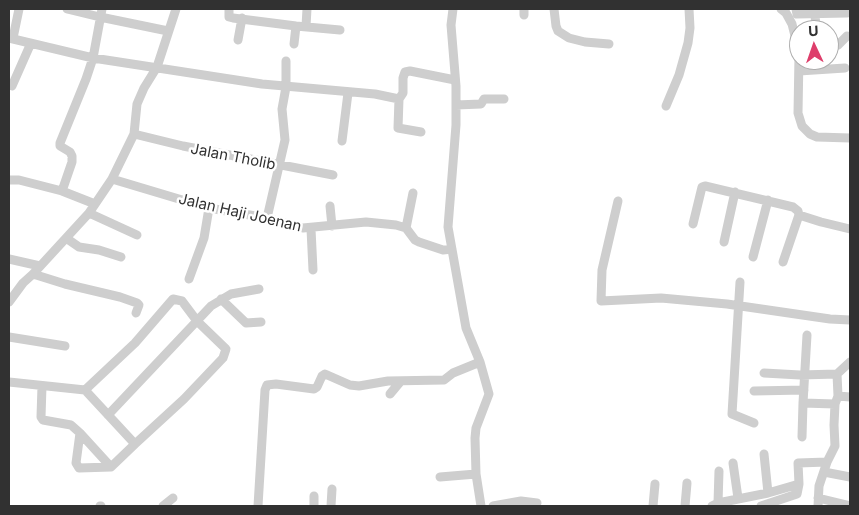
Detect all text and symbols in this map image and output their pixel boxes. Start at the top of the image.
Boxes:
north arrow [789,20,839,70]
text: U [808,22,819,39]
street label: Jalan Tholib [189,140,277,174]
street label: Jalan Haji Joenan [177,190,303,236]

